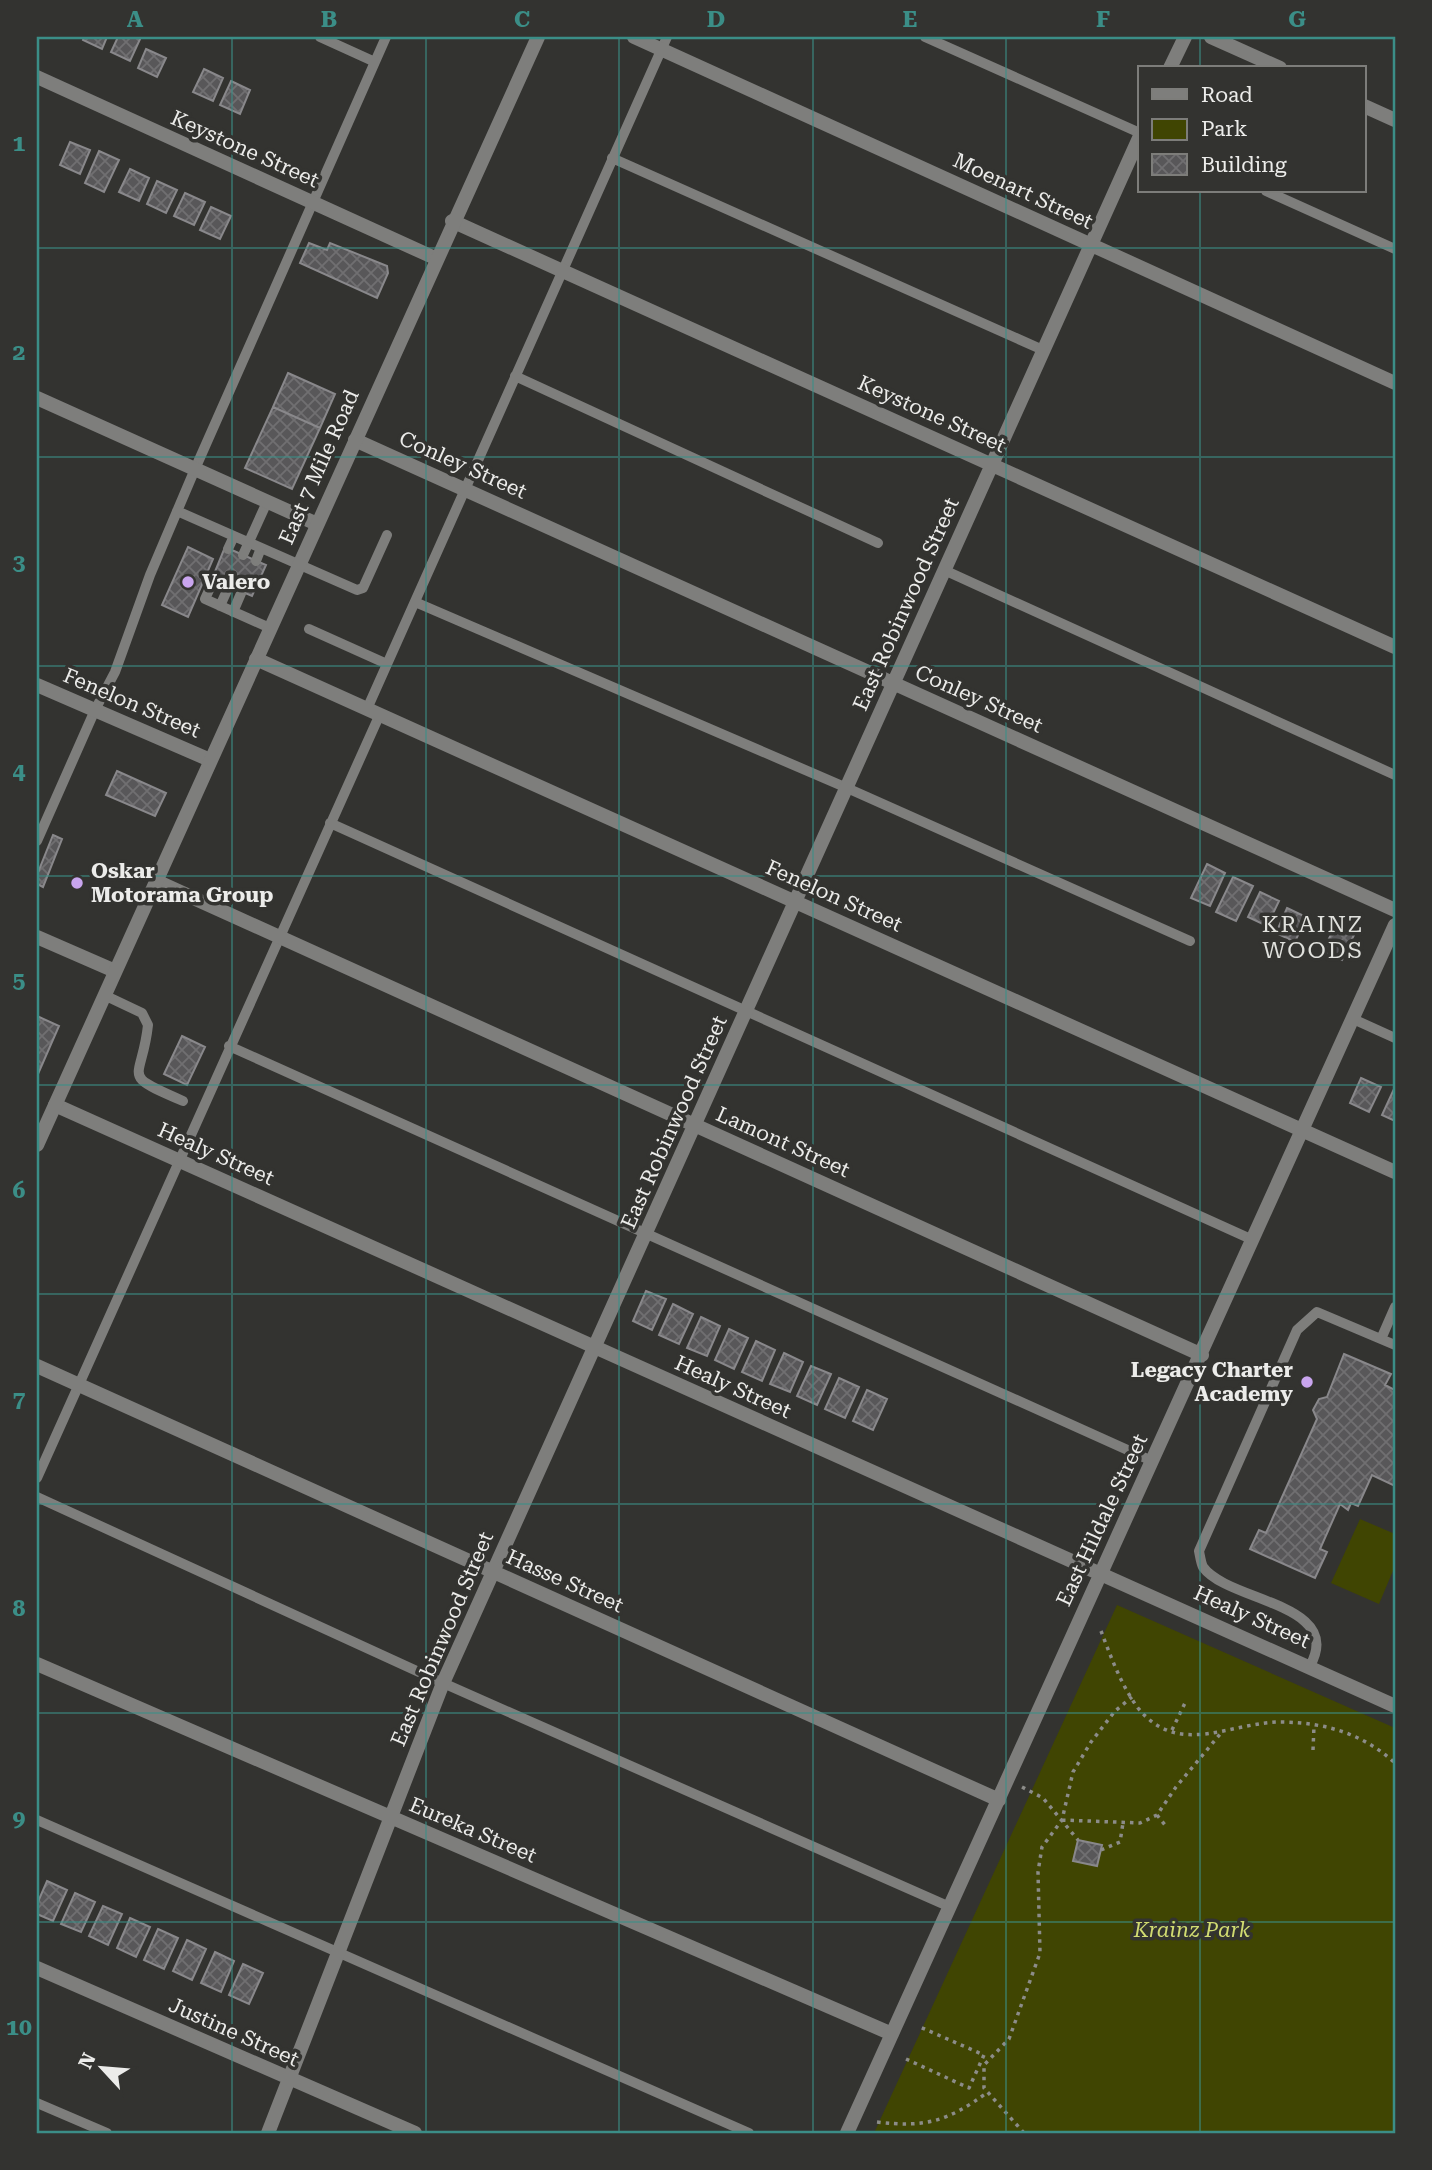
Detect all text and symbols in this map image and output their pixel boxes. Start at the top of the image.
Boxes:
text: A [127,6,144,33]
text: B [321,6,337,33]
text: C [514,6,530,33]
text: D [707,6,725,33]
text: E [903,6,917,33]
text: F [1096,6,1110,33]
text: G [1288,6,1306,33]
legend [1138,66,1366,192]
text: Road [1201,83,1253,107]
street label: Keystone Street [167,106,323,192]
text: Park [1201,117,1247,141]
text: 1 [13,130,26,157]
street label: Moenart Street [949,148,1097,234]
text: Building [1201,153,1287,177]
text: 2 [13,339,25,366]
street label: Keystone Street [854,371,1010,457]
street label: East 7 Mile Road [274,385,364,548]
street label: Conley Street [396,426,531,504]
street label: East Robinwood Street [848,494,964,714]
text: 3 [13,549,26,576]
place label: Valero [202,570,270,594]
marker: Valero [180,574,196,590]
street label: Conley Street [912,660,1047,738]
street label: Fenelon Street [60,663,204,743]
text: 4 [13,758,26,785]
street label: Fenelon Street [762,855,906,937]
place label: Oskar Motorama Group [91,859,273,907]
marker: Oskar Motorama Group [69,875,85,891]
district label: KRAINZ WOODS [1262,911,1364,964]
text: 5 [13,967,26,994]
street label: East Robinwood Street [616,1012,732,1232]
street label: Lamont Street [713,1102,854,1182]
street label: Healy Street [154,1118,278,1190]
text: 6 [13,1177,26,1204]
street label: Healy Street [671,1351,795,1423]
place label: Legacy Charter Academy [1131,1358,1293,1406]
marker: Legacy Charter Academy [1299,1374,1315,1390]
text: 7 [13,1386,26,1413]
street label: East Hildale Street [1052,1430,1152,1610]
street label: East Robinwood Street [386,1528,498,1750]
street label: Hasse Street [503,1545,627,1618]
street label: Healy Street [1190,1581,1314,1653]
text: 8 [13,1595,26,1622]
street label: Eureka Street [406,1792,540,1868]
text: 9 [13,1805,26,1832]
park label: Krainz Park [1133,1918,1251,1942]
street label: Justine Street [165,1993,303,2071]
text: 10 [6,2014,32,2041]
north arrow [66,2034,136,2104]
text: N [74,2049,101,2072]

